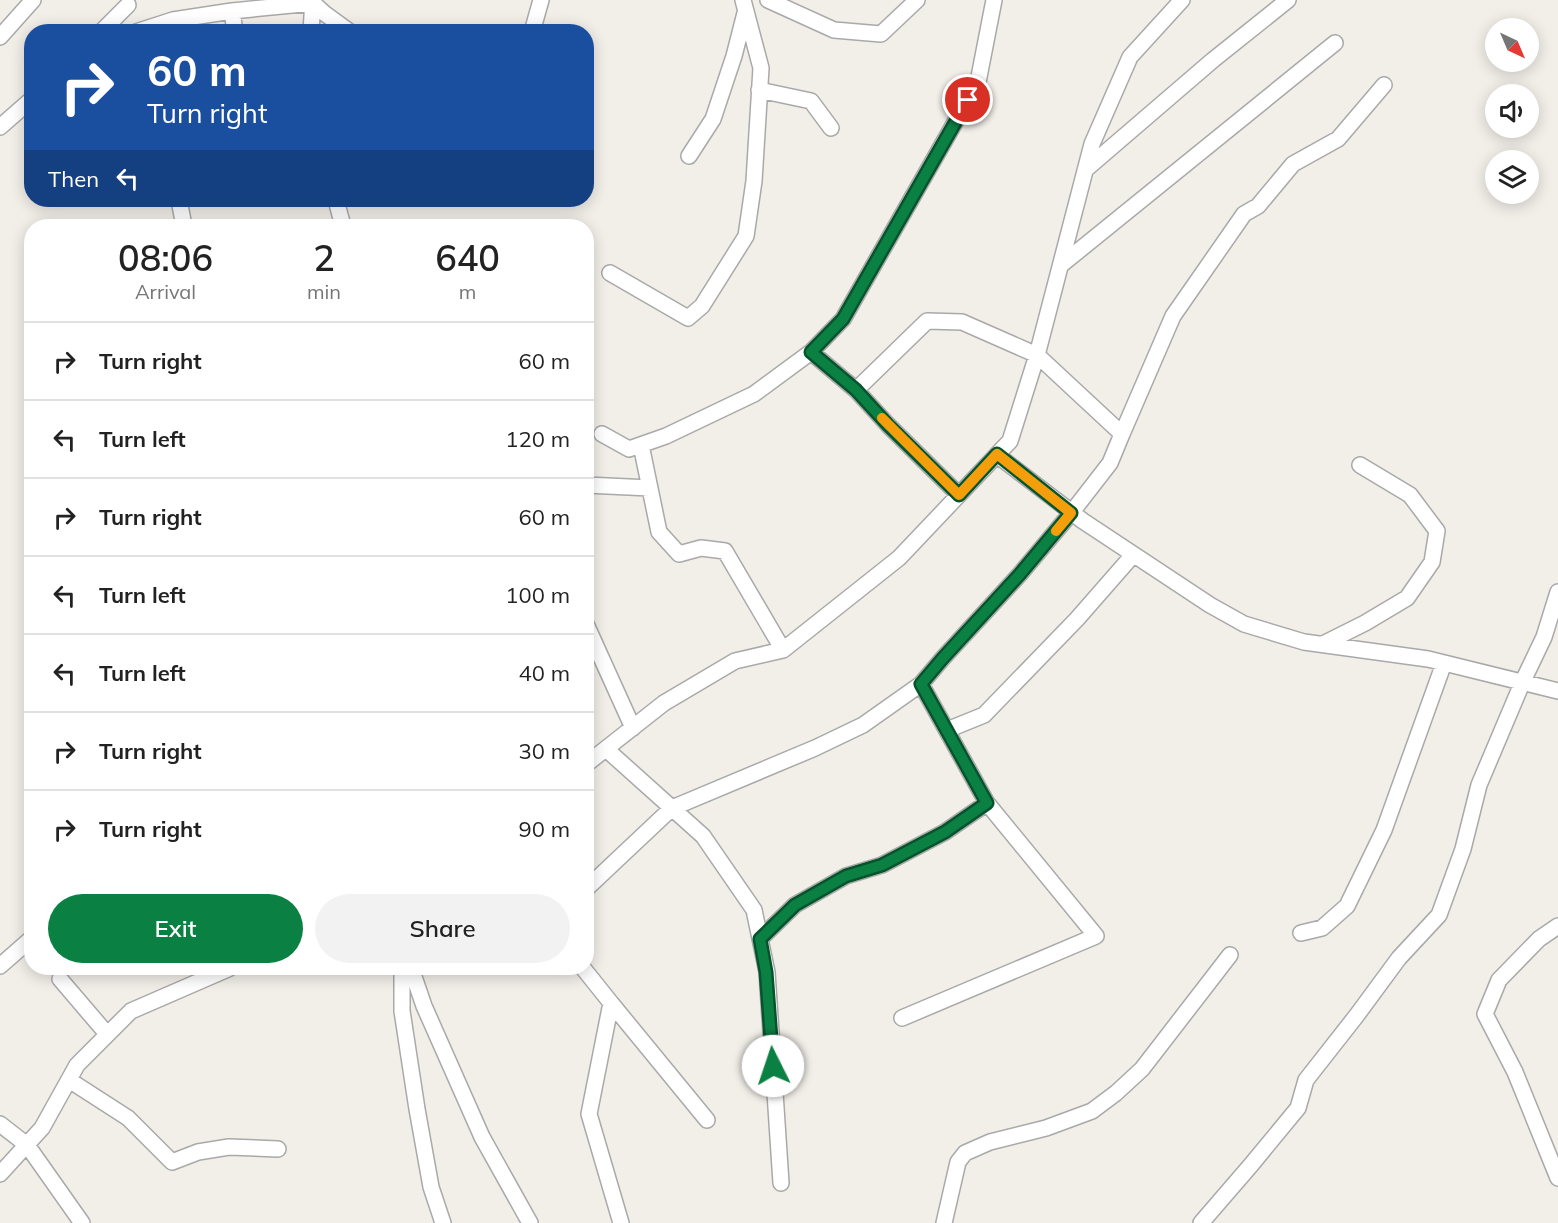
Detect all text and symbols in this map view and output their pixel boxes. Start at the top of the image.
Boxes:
north arrow [1485,18,1539,72]
map controls [1485,18,1539,204]
text: 60 m [147,44,247,97]
icon: right [48,48,126,126]
pin [942,74,993,125]
icon: arrive [951,83,984,116]
button: sound [1485,84,1539,138]
text: Turn right [147,96,267,130]
button: layers [1485,150,1539,204]
icon: left [111,162,144,195]
text: Then [48,165,99,193]
text: 08:06 [118,235,213,280]
text: 2 [313,235,335,280]
text: 640 [435,235,500,280]
text: Arrival [135,279,196,304]
text: min [307,279,341,304]
text: m [459,279,476,304]
icon: right [48,345,81,378]
text: Turn right [99,347,202,375]
text: 60 m [519,347,570,375]
icon: left [48,423,81,456]
text: Turn left [99,425,186,453]
text: 120 m [505,425,570,453]
icon: right [48,501,81,534]
text: Turn right [99,503,202,531]
text: 60 m [519,503,570,531]
icon: left [48,579,81,612]
text: Turn left [99,581,186,609]
text: 100 m [505,581,570,609]
icon: left [48,657,81,690]
text: Turn left [99,659,186,687]
text: 40 m [519,659,570,687]
icon: right [48,735,81,768]
text: Turn right [99,737,202,765]
text: 30 m [519,737,570,765]
icon: right [48,813,81,846]
text: Turn right [99,815,202,843]
text: 90 m [519,815,570,843]
button: Exit [48,894,303,963]
button: Share [315,894,570,963]
position arrow [741,1034,805,1098]

